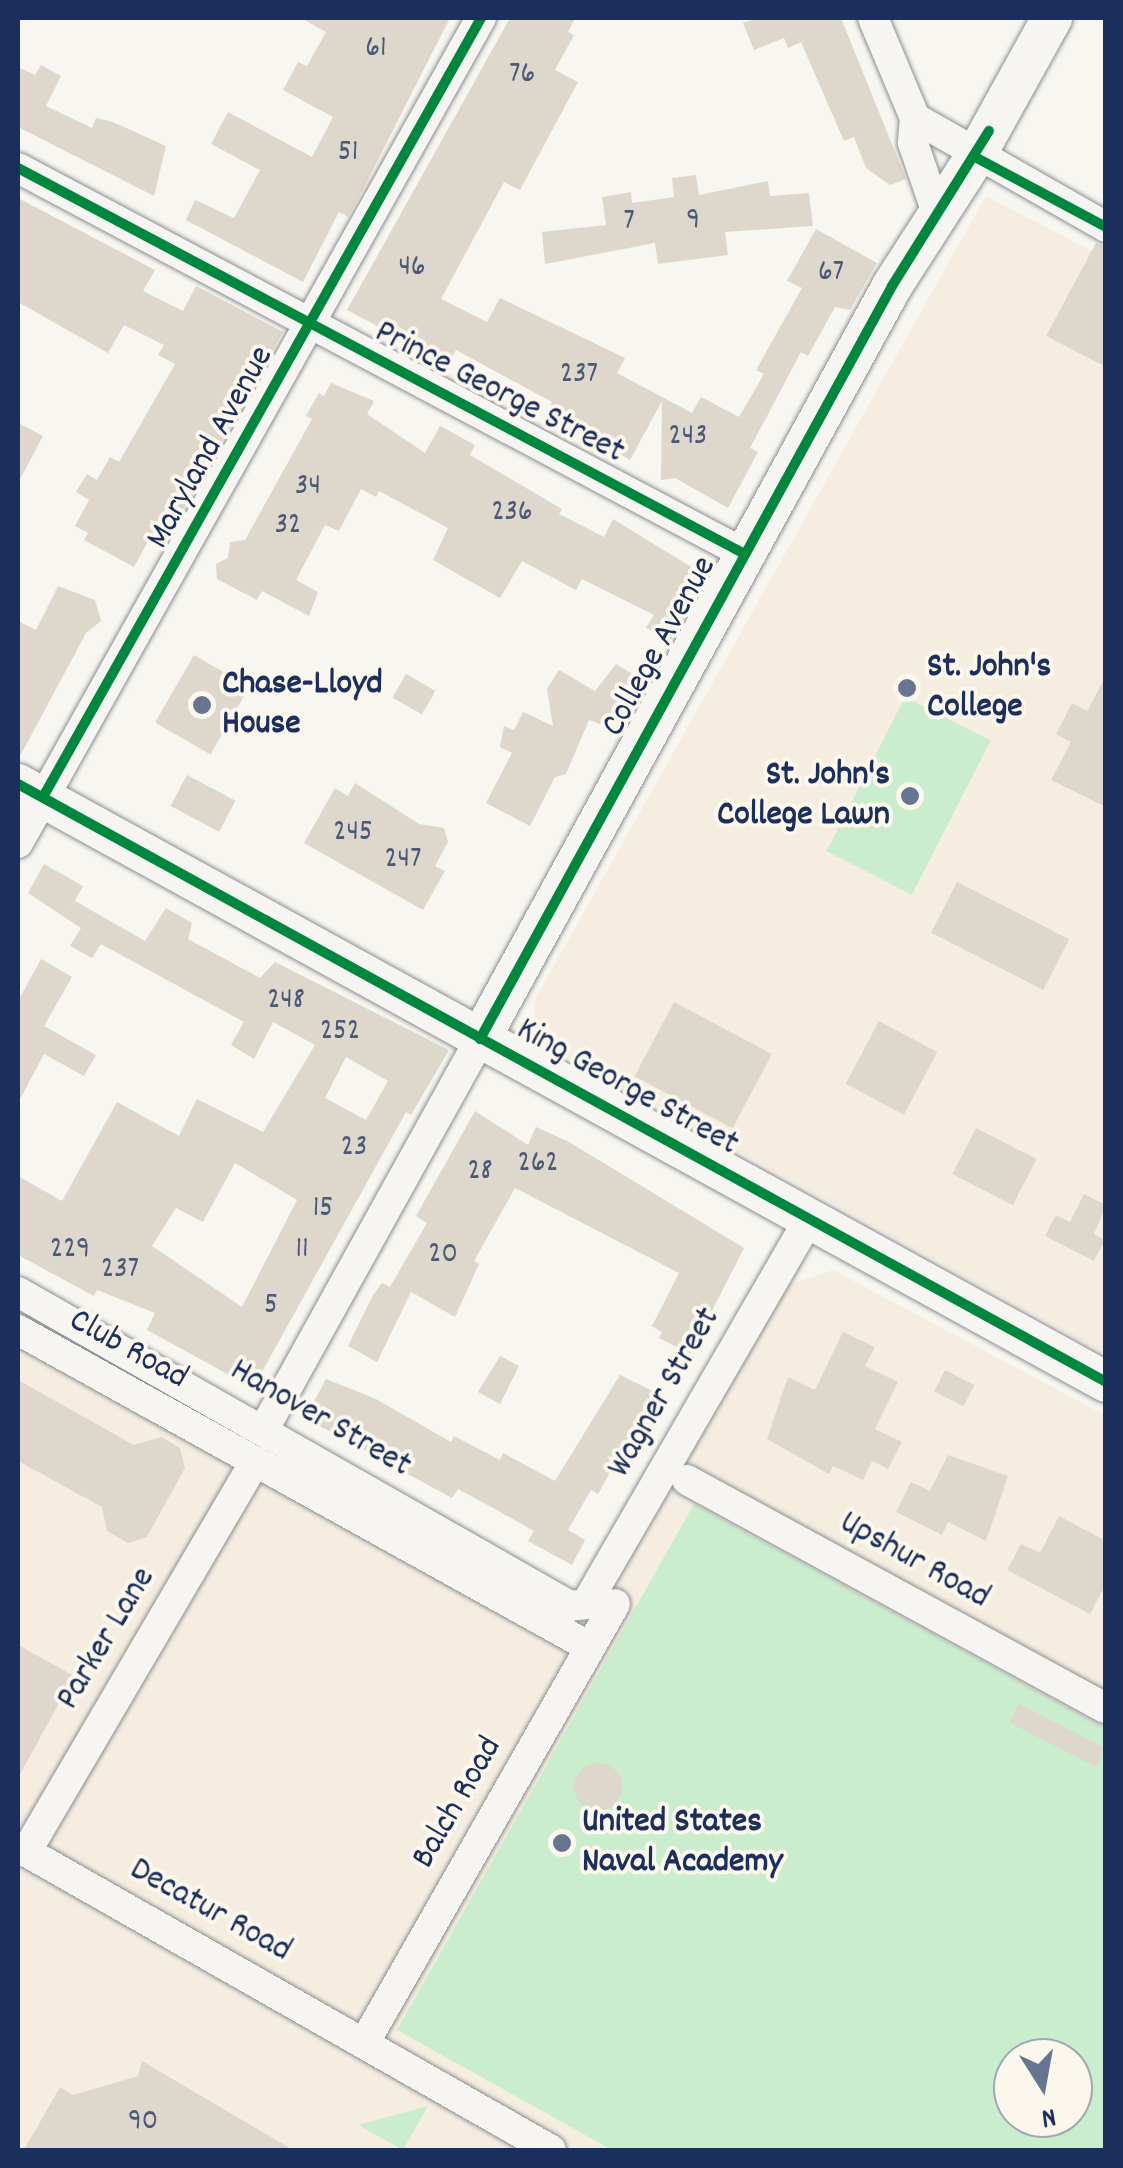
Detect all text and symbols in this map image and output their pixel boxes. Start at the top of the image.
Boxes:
house number: 61 [365,32,387,68]
house number: 76 [509,58,535,94]
house number: 51 [338,136,358,172]
house number: 9 [686,204,700,240]
house number: 7 [623,205,635,241]
house number: 46 [398,251,426,287]
house number: 67 [818,256,844,292]
street label: Prince George Street [367,312,631,474]
street label: Maryland Avenue [138,339,284,557]
house number: 237 [560,358,598,394]
house number: 243 [669,420,707,456]
house number: 34 [295,470,321,506]
house number: 236 [491,496,533,532]
house number: 32 [275,509,301,545]
street label: College Avenue [593,550,727,744]
place label: St. John's College [927,647,1051,729]
place label: Chase-Lloyd House [222,664,383,746]
marker: St. John's College [896,677,918,699]
marker: Chase-Lloyd House [191,694,213,716]
place label: St. John's College Lawn [717,755,890,837]
marker: St. John's College Lawn [899,785,921,807]
house number: 245 [333,816,373,852]
house number: 247 [384,843,422,879]
house number: 248 [267,984,305,1020]
street label: King George Street [509,1010,745,1166]
house number: 252 [320,1015,360,1051]
house number: 23 [341,1131,367,1167]
house number: 262 [518,1147,558,1183]
house number: 28 [467,1155,493,1191]
house number: 15 [313,1192,333,1228]
house number: 229 [50,1233,90,1269]
house number: 11 [295,1233,309,1269]
house number: 20 [428,1238,458,1274]
house number: 237 [101,1253,139,1289]
house number: 5 [264,1289,278,1325]
street label: Club Road [61,1300,195,1400]
street label: Wagner Street [599,1300,731,1486]
street label: Hanover Street [222,1350,418,1488]
street label: Upshur Road [832,1503,996,1619]
street label: Parker Lane [48,1560,166,1718]
street label: Balch Road [404,1730,512,1876]
place label: United States Naval Academy [582,1802,783,1884]
marker: United States Naval Academy [551,1832,573,1854]
street label: Decatur Road [122,1849,298,1973]
north arrow [993,2038,1093,2138]
text: N [1038,2095,1059,2136]
house number: 90 [128,2105,158,2141]

